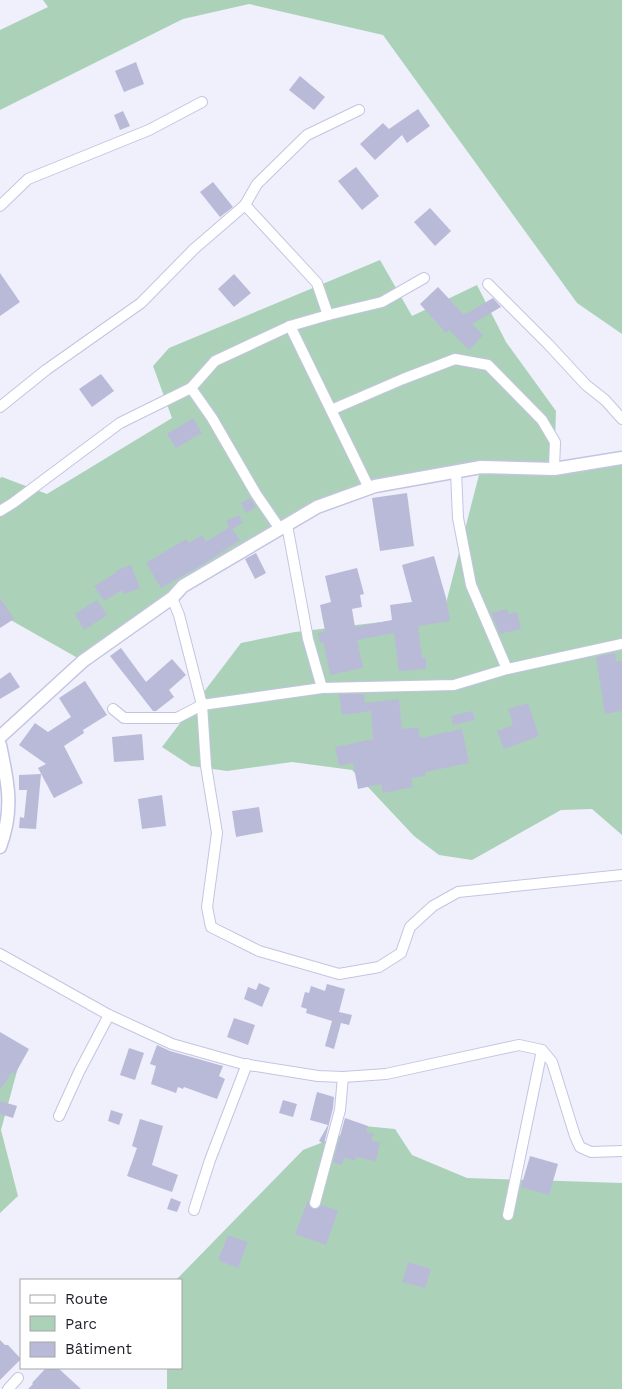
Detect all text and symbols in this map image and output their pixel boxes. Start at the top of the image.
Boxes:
legend [20,1279,182,1369]
text: Route [65,1290,108,1308]
text: Parc [65,1315,97,1333]
text: Bâtiment [65,1340,132,1358]

